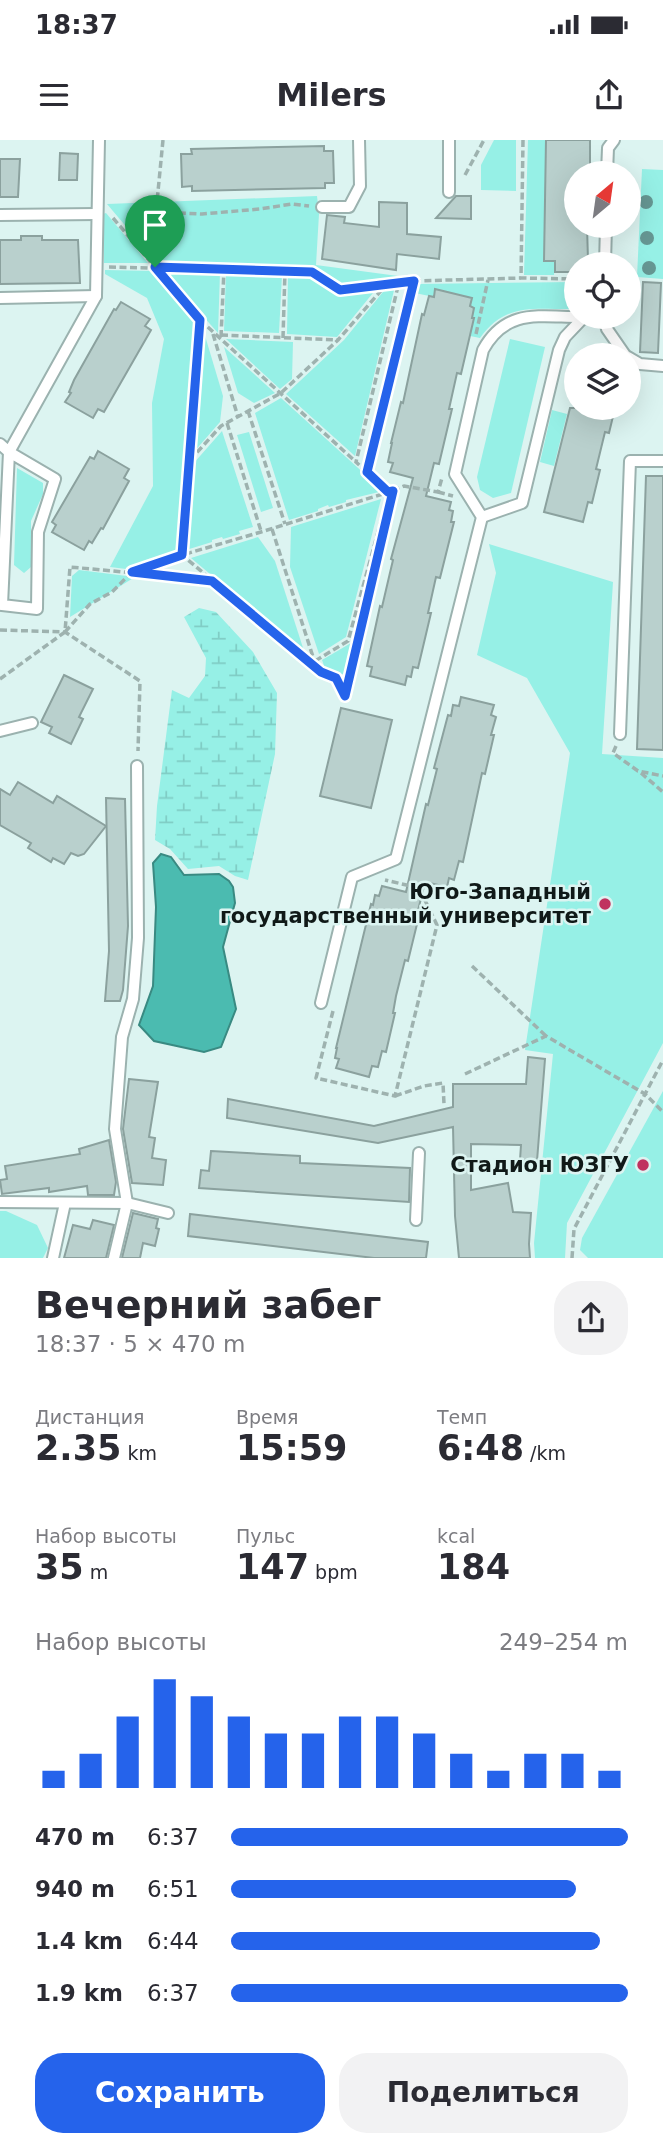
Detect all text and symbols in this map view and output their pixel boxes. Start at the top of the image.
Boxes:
text: 18:37 [35,10,118,40]
icon: menu [35,76,73,114]
text: Milers [276,76,387,114]
icon: share [590,76,628,114]
north arrow [564,161,640,238]
map controls [564,161,641,420]
pin [125,195,185,267]
icon: arrive [136,206,174,244]
button: locate [564,252,641,329]
button: layers [564,343,641,420]
place label: Юго-Западный государственный университет [220,880,592,928]
marker: Юго-Западный государственный университет [597,896,613,912]
place label: Стадион ЮЗГУ [450,1153,629,1177]
marker: Стадион ЮЗГУ [635,1157,651,1173]
button: share [554,1281,628,1355]
text: Вечерний забег [35,1283,381,1327]
text: 18:37 · 5 × 470 m [35,1331,245,1357]
text: Дистанция [35,1406,144,1428]
text: Время [236,1406,299,1428]
text: Темп [437,1406,487,1428]
text: 2.35 [35,1428,121,1468]
text: 15:59 [236,1428,347,1468]
text: 6:48 [437,1428,524,1468]
text: km [121,1442,157,1464]
text: /km [524,1442,566,1464]
text: Набор высоты [35,1525,177,1547]
text: Пульс [236,1525,295,1547]
text: kcal [437,1525,475,1547]
text: 35 [35,1547,84,1587]
text: 147 [236,1547,309,1587]
text: 184 [437,1547,510,1587]
text: m [84,1561,108,1583]
text: bpm [309,1561,358,1583]
text: Набор высоты [35,1629,207,1655]
text: 249–254 m [499,1629,628,1655]
text: 470 m [35,1824,115,1850]
text: 6:37 [147,1824,199,1850]
text: 940 m [35,1876,115,1902]
text: 6:51 [147,1876,199,1902]
text: 1.4 km [35,1928,123,1954]
text: 6:44 [147,1928,199,1954]
text: 1.9 km [35,1980,123,2006]
text: 6:37 [147,1980,199,2006]
button: Сохранить [35,2053,325,2133]
button: Поделиться [339,2053,628,2133]

